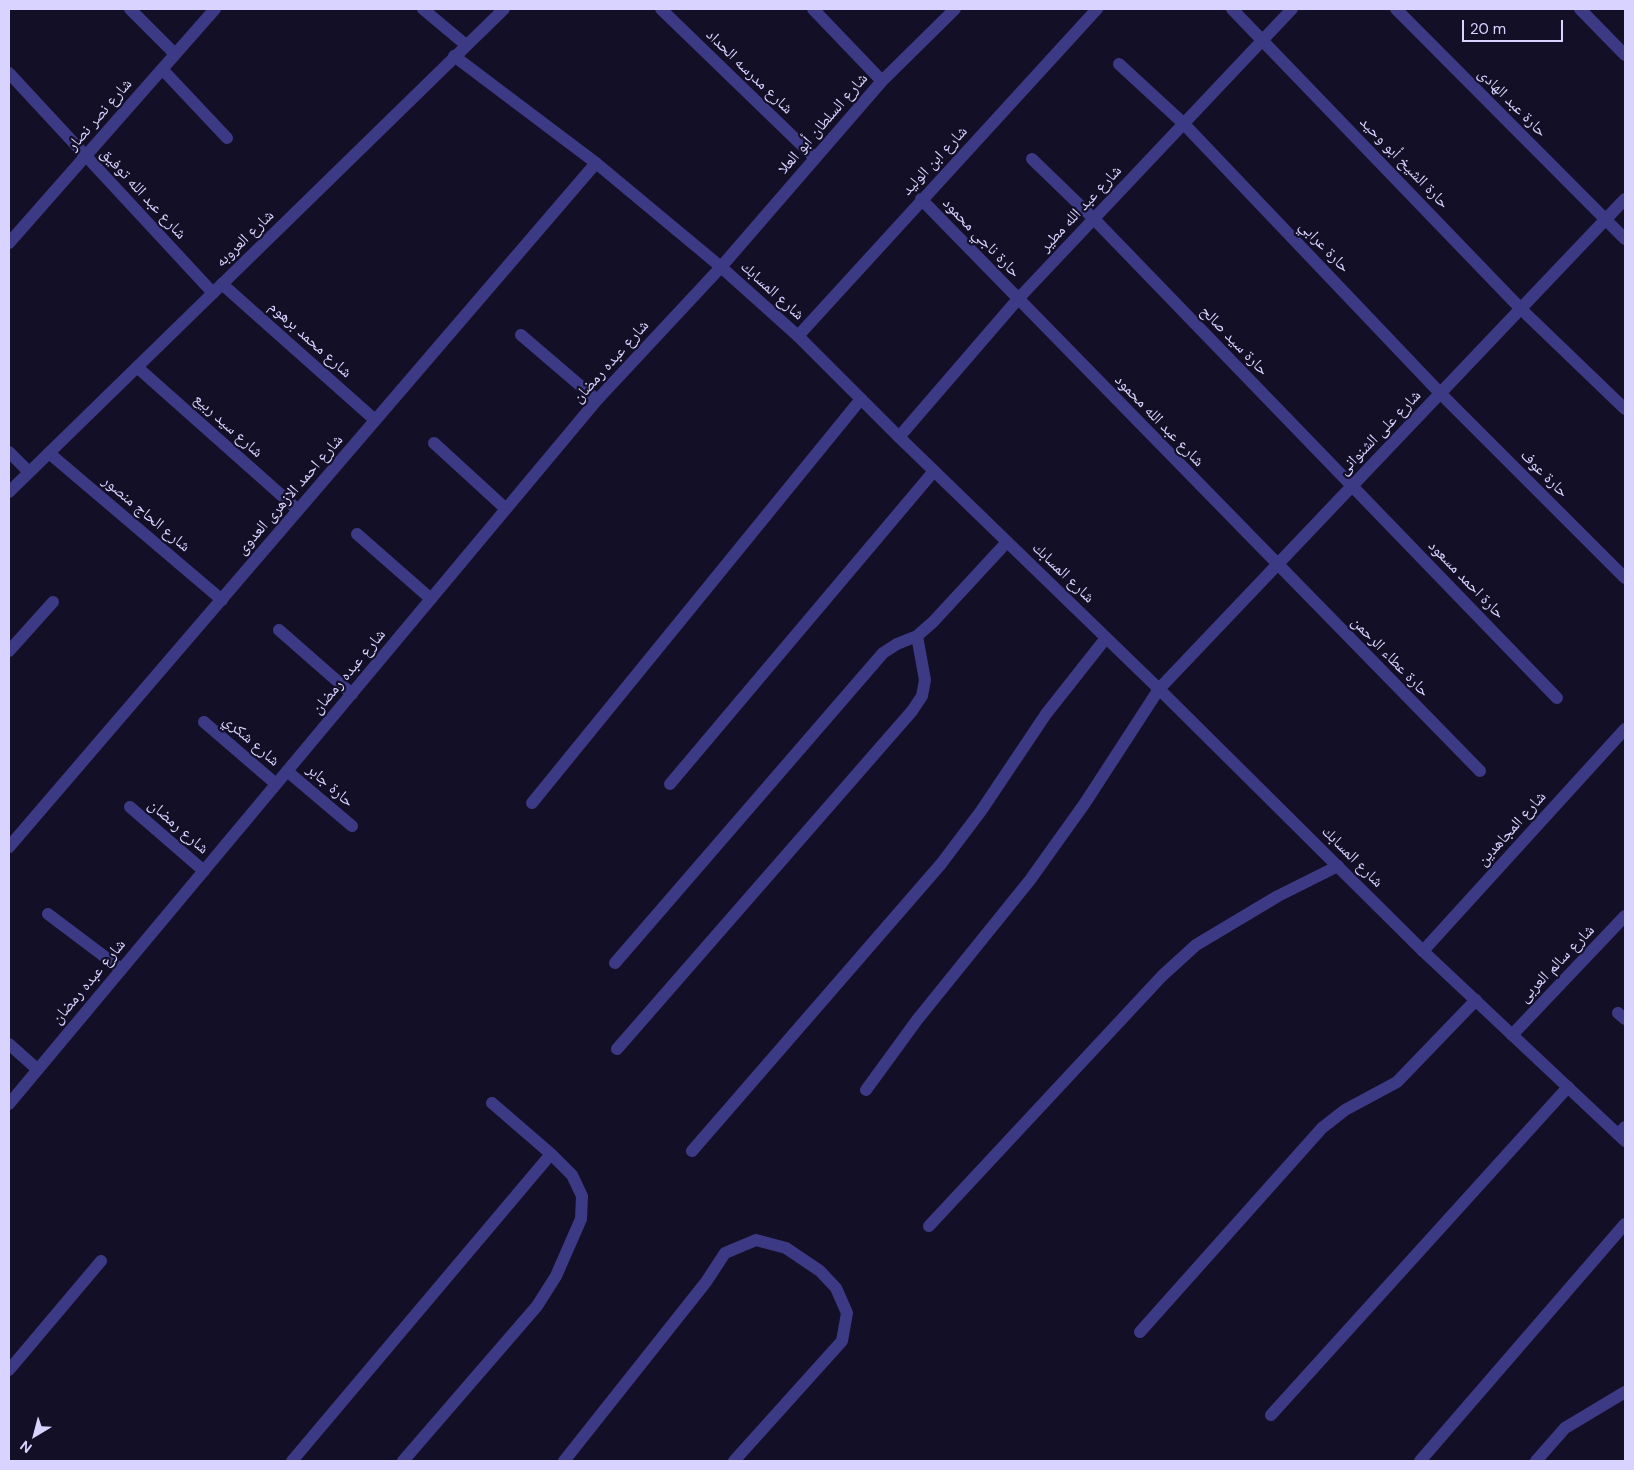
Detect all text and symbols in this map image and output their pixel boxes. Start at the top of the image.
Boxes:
scale bar [1464,10,1565,42]
text: 20 m [1470,19,1506,39]
street label: شارع مدرسه الحداد [701,26,797,118]
street label: حارة عبد الهادى [1474,65,1550,141]
street label: شارع السلطان أبو العلا [774,70,872,178]
street label: شارع نصر نصار [63,75,137,155]
street label: حارة الشيخ أبو وحيد [1355,113,1453,213]
street label: شارع ابن الوليد [898,122,972,200]
street label: شارع عبد الله توفيق [96,144,190,244]
street label: شارع عبد الله مطير [1036,162,1126,256]
street label: حارة ناجي محمود [938,194,1024,282]
street label: شارع العروبه [212,206,278,272]
street label: حارة عرابي [1295,217,1353,277]
street label: شارع المسابك [736,257,808,325]
street label: شارع محمد برهوم [264,298,356,382]
street label: حارة سيد صالح [1196,302,1272,380]
street label: شارع عبده رمضان [569,317,653,407]
street label: شارع عبد الله محمود [1110,371,1208,471]
street label: شارع على الشنوانى [1335,386,1425,480]
street label: شارع سيد ربيع [189,390,267,462]
street label: شارع احمد الازهرى العدوى [233,431,347,559]
street label: حارة عوف [1516,446,1572,502]
street label: شارع الحاج منصور [98,472,194,556]
street label: حارة احمد مسعود [1424,537,1508,623]
street label: شارع المسابك [1028,539,1098,607]
street label: حارة عطاء الرحمن [1347,613,1433,701]
street label: شارع عبده رمضان [308,626,390,718]
street label: شارع شكري [219,711,283,771]
street label: حارة جابر [302,760,358,812]
street label: شارع المجاهدين [1474,788,1550,870]
street label: شارع رمضان [144,795,212,859]
street label: شارع المسابك [1317,822,1387,892]
street label: شارع سالم العربى [1515,921,1599,1007]
street label: شارع عبده رمضان [48,936,130,1028]
north arrow [10,1410,60,1460]
text: N [16,1437,35,1457]

